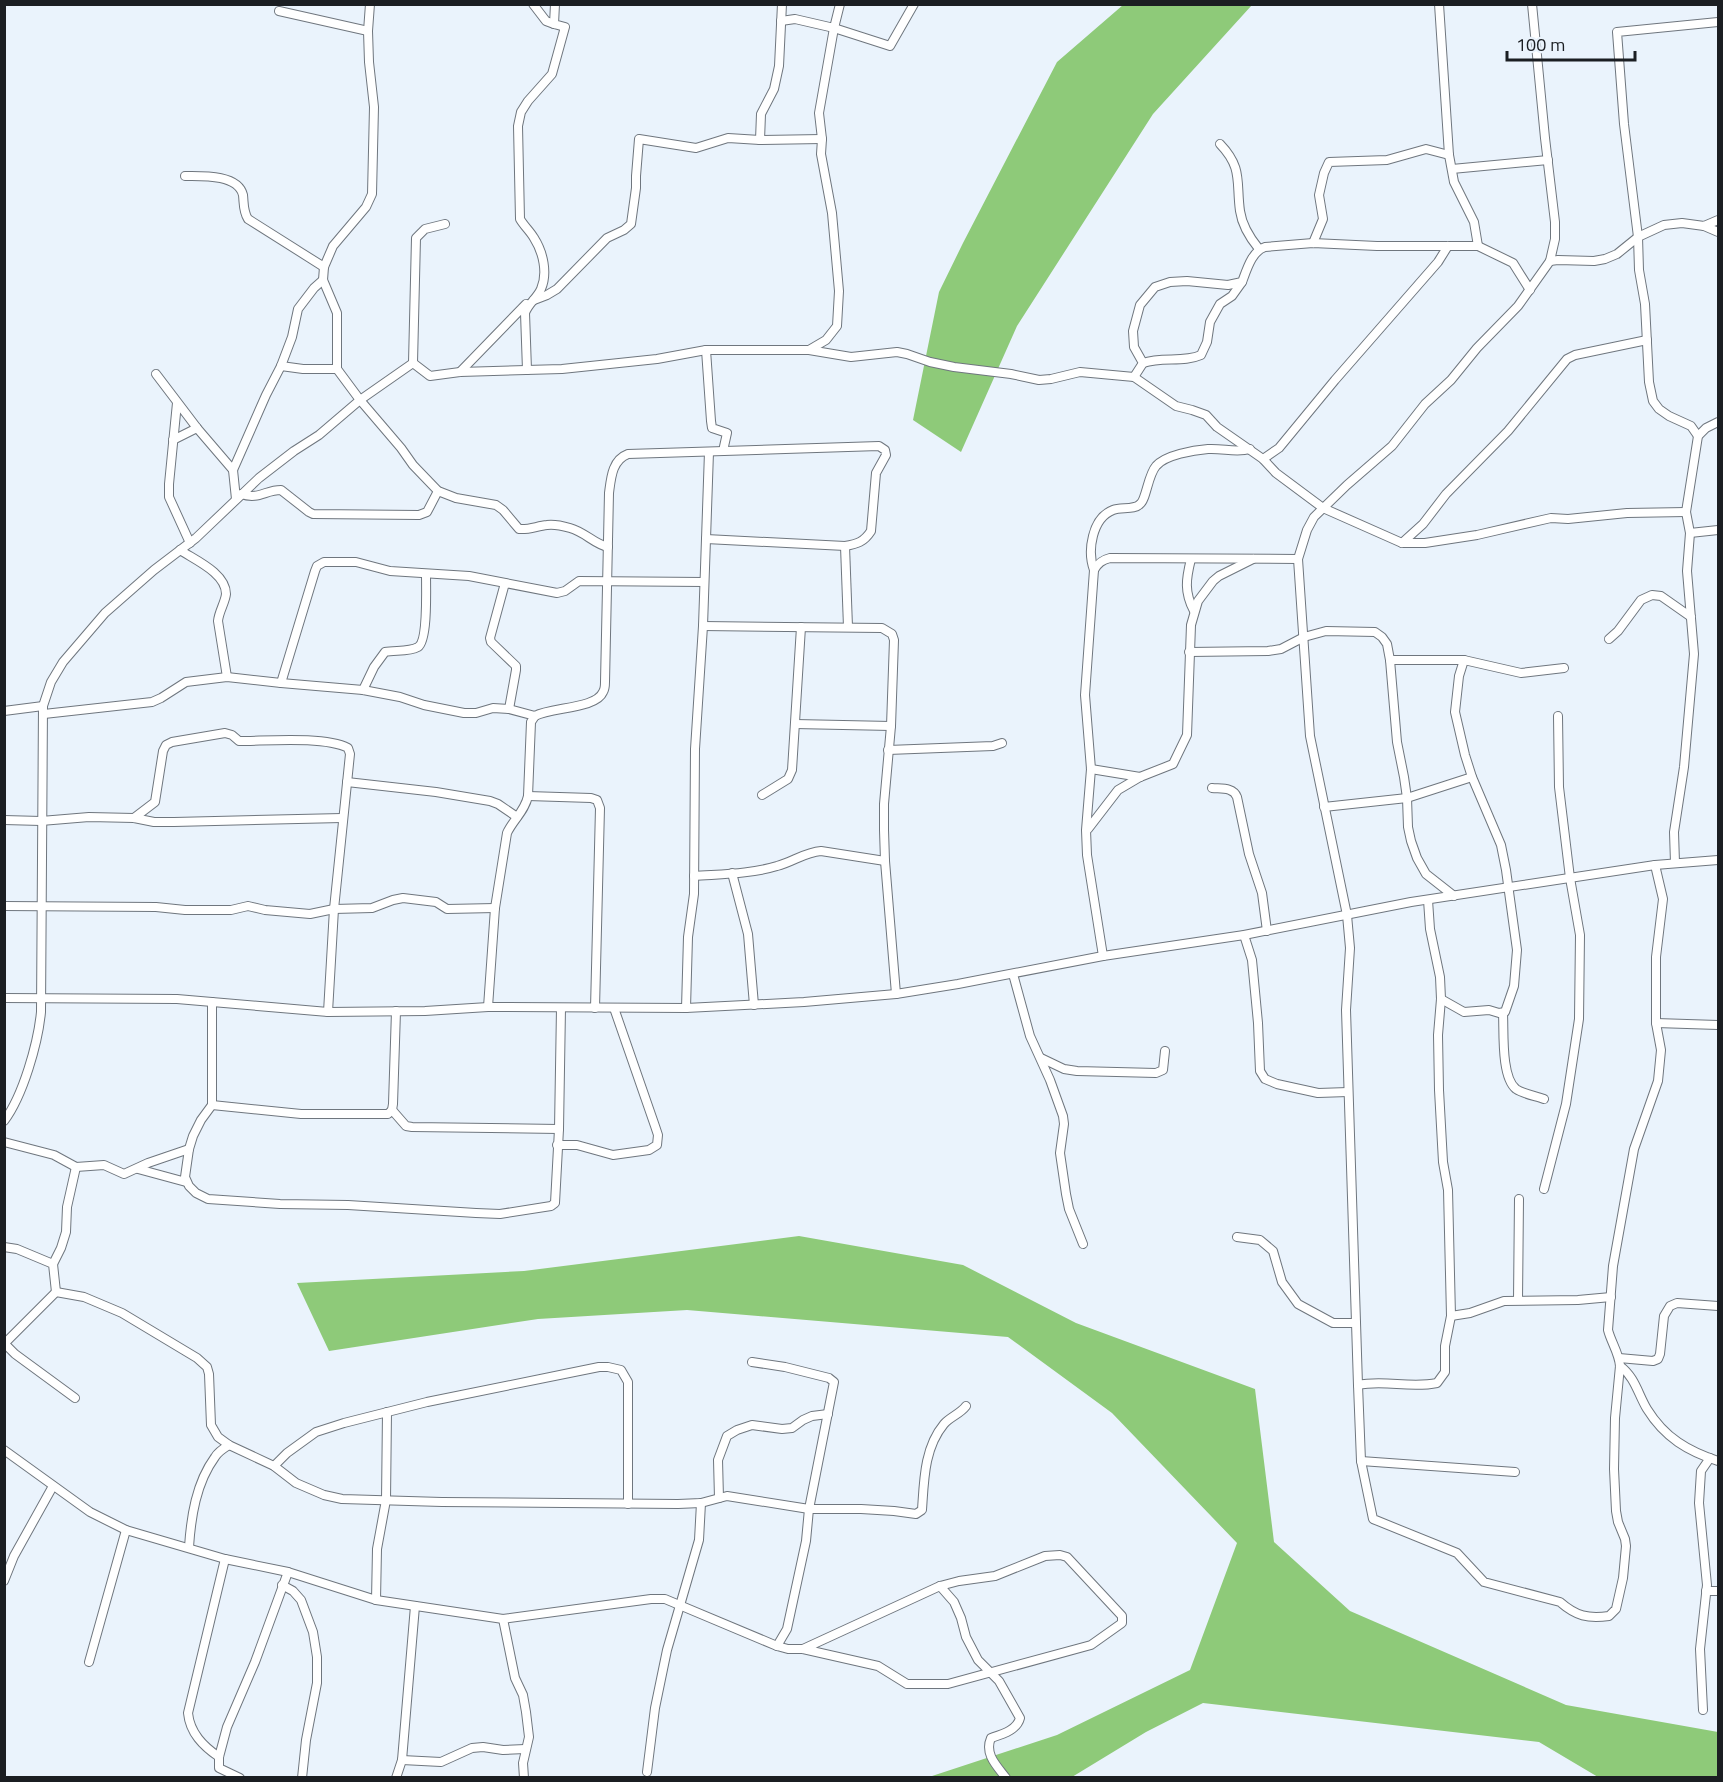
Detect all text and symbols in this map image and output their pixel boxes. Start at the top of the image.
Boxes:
scale bar [1507,24,1634,62]
text: 100 m [1516,31,1565,58]

